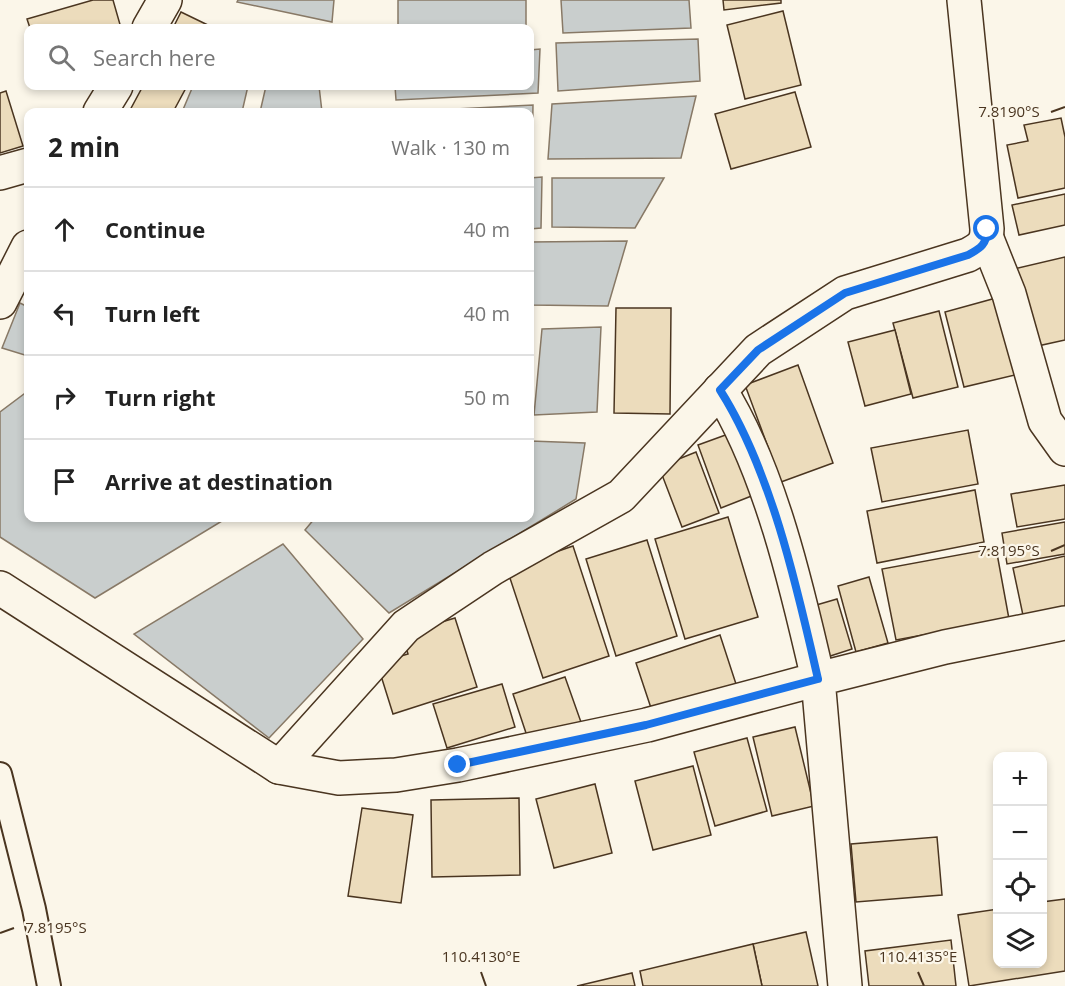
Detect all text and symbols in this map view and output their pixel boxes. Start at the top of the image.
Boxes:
search box [24,24,534,90]
icon: search [45,41,78,74]
text: Search here [93,42,216,72]
text: 7.8190°S [978,101,1040,121]
text: 2 min [48,129,120,165]
text: Walk · 130 m [391,134,510,161]
icon: ahead [48,213,81,246]
text: Continue [105,214,205,244]
route start [973,215,999,241]
text: 40 m [463,216,510,243]
icon: left [48,297,81,330]
text: Turn left [105,298,200,328]
text: 40 m [463,300,510,327]
icon: right [48,381,81,414]
text: Turn right [105,382,216,412]
text: 50 m [463,384,510,411]
icon: arrive [48,465,81,498]
text: Arrive at destination [105,466,333,496]
text: 7.8195°S [978,540,1040,560]
route end [444,751,470,777]
map controls [993,752,1047,968]
button: + [993,752,1047,806]
button: − [993,806,1047,860]
button: locate [993,860,1047,914]
button: layers [993,914,1047,968]
text: 7.8195°S [25,917,87,937]
text: 110.4130°E [442,946,520,966]
text: 110.4135°E [879,946,957,966]

